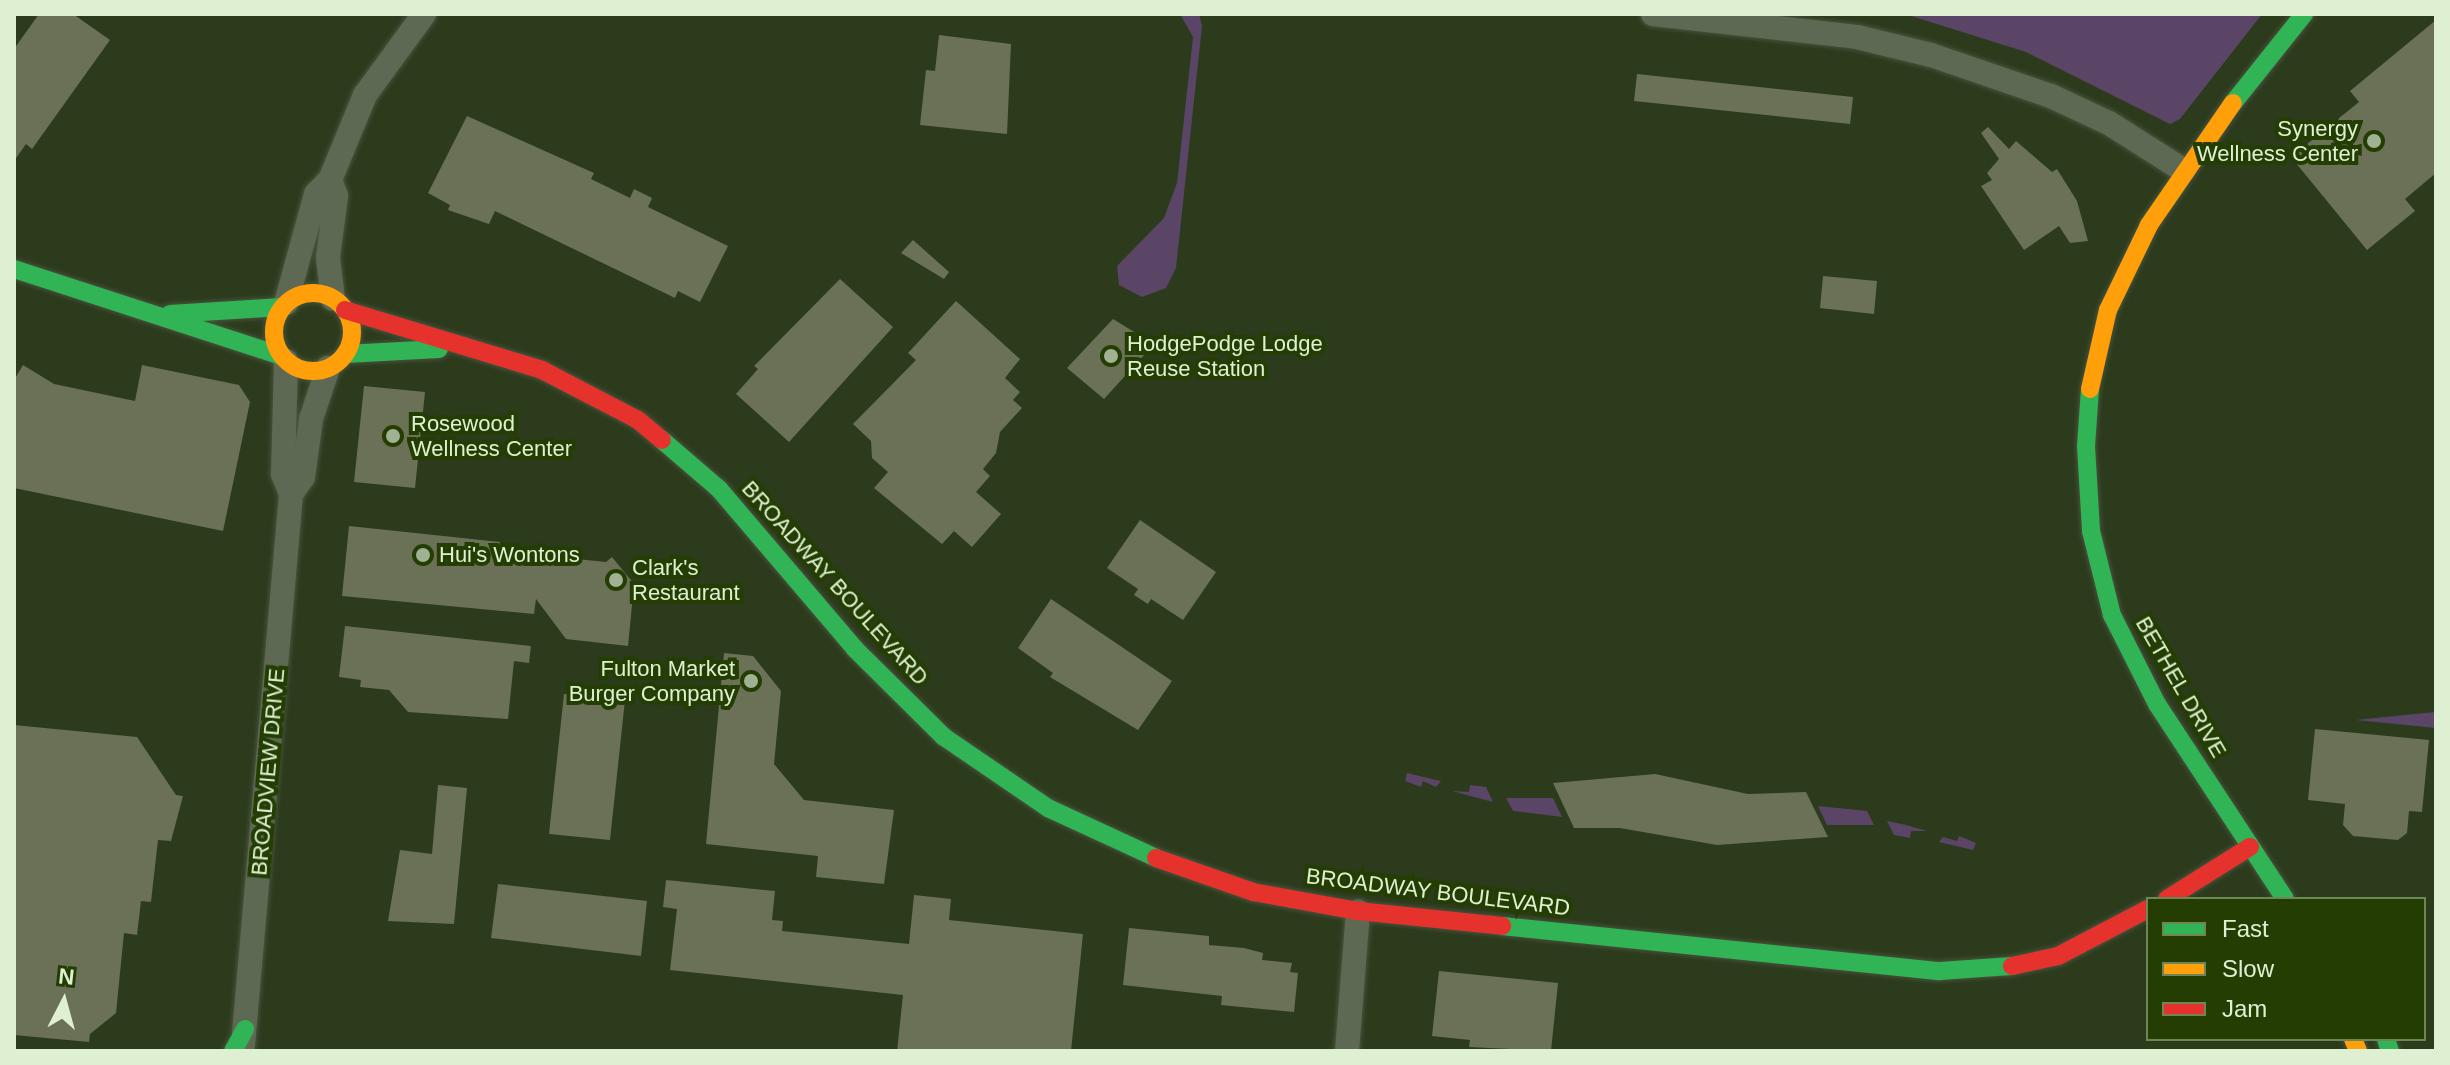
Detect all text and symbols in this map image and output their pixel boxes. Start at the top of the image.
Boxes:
place label: Synergy Wellness Center [2197,115,2358,166]
marker: Synergy Wellness Center [2365,132,2383,150]
place label: HodgePodge Lodge Reuse Station [1127,330,1323,382]
marker: HodgePodge Lodge Reuse Station [1102,347,1120,365]
place label: Rosewood Wellness Center [411,410,572,462]
marker: Rosewood Wellness Center [382,425,404,447]
street label: BROADWAY BOULEVARD [736,475,934,691]
place label: Hui's Wontons [439,542,580,568]
marker: Hui's Wontons [414,546,432,564]
place label: Clark's Restaurant [632,554,740,606]
marker: Clark's Restaurant [607,571,625,589]
street label: BETHEL DRIVE [2130,612,2232,762]
place label: Fulton Market Burger Company [569,655,735,706]
street label: BROADVIEW DRIVE [246,667,290,877]
marker: Fulton Market Burger Company [742,672,760,690]
street label: BROADWAY BOULEVARD [1304,863,1572,921]
legend [2146,897,2426,1041]
text: Fast [2222,915,2269,942]
text: Slow [2222,955,2274,982]
north arrow [24,961,104,1041]
text: N [57,963,76,990]
text: Jam [2222,995,2267,1022]

